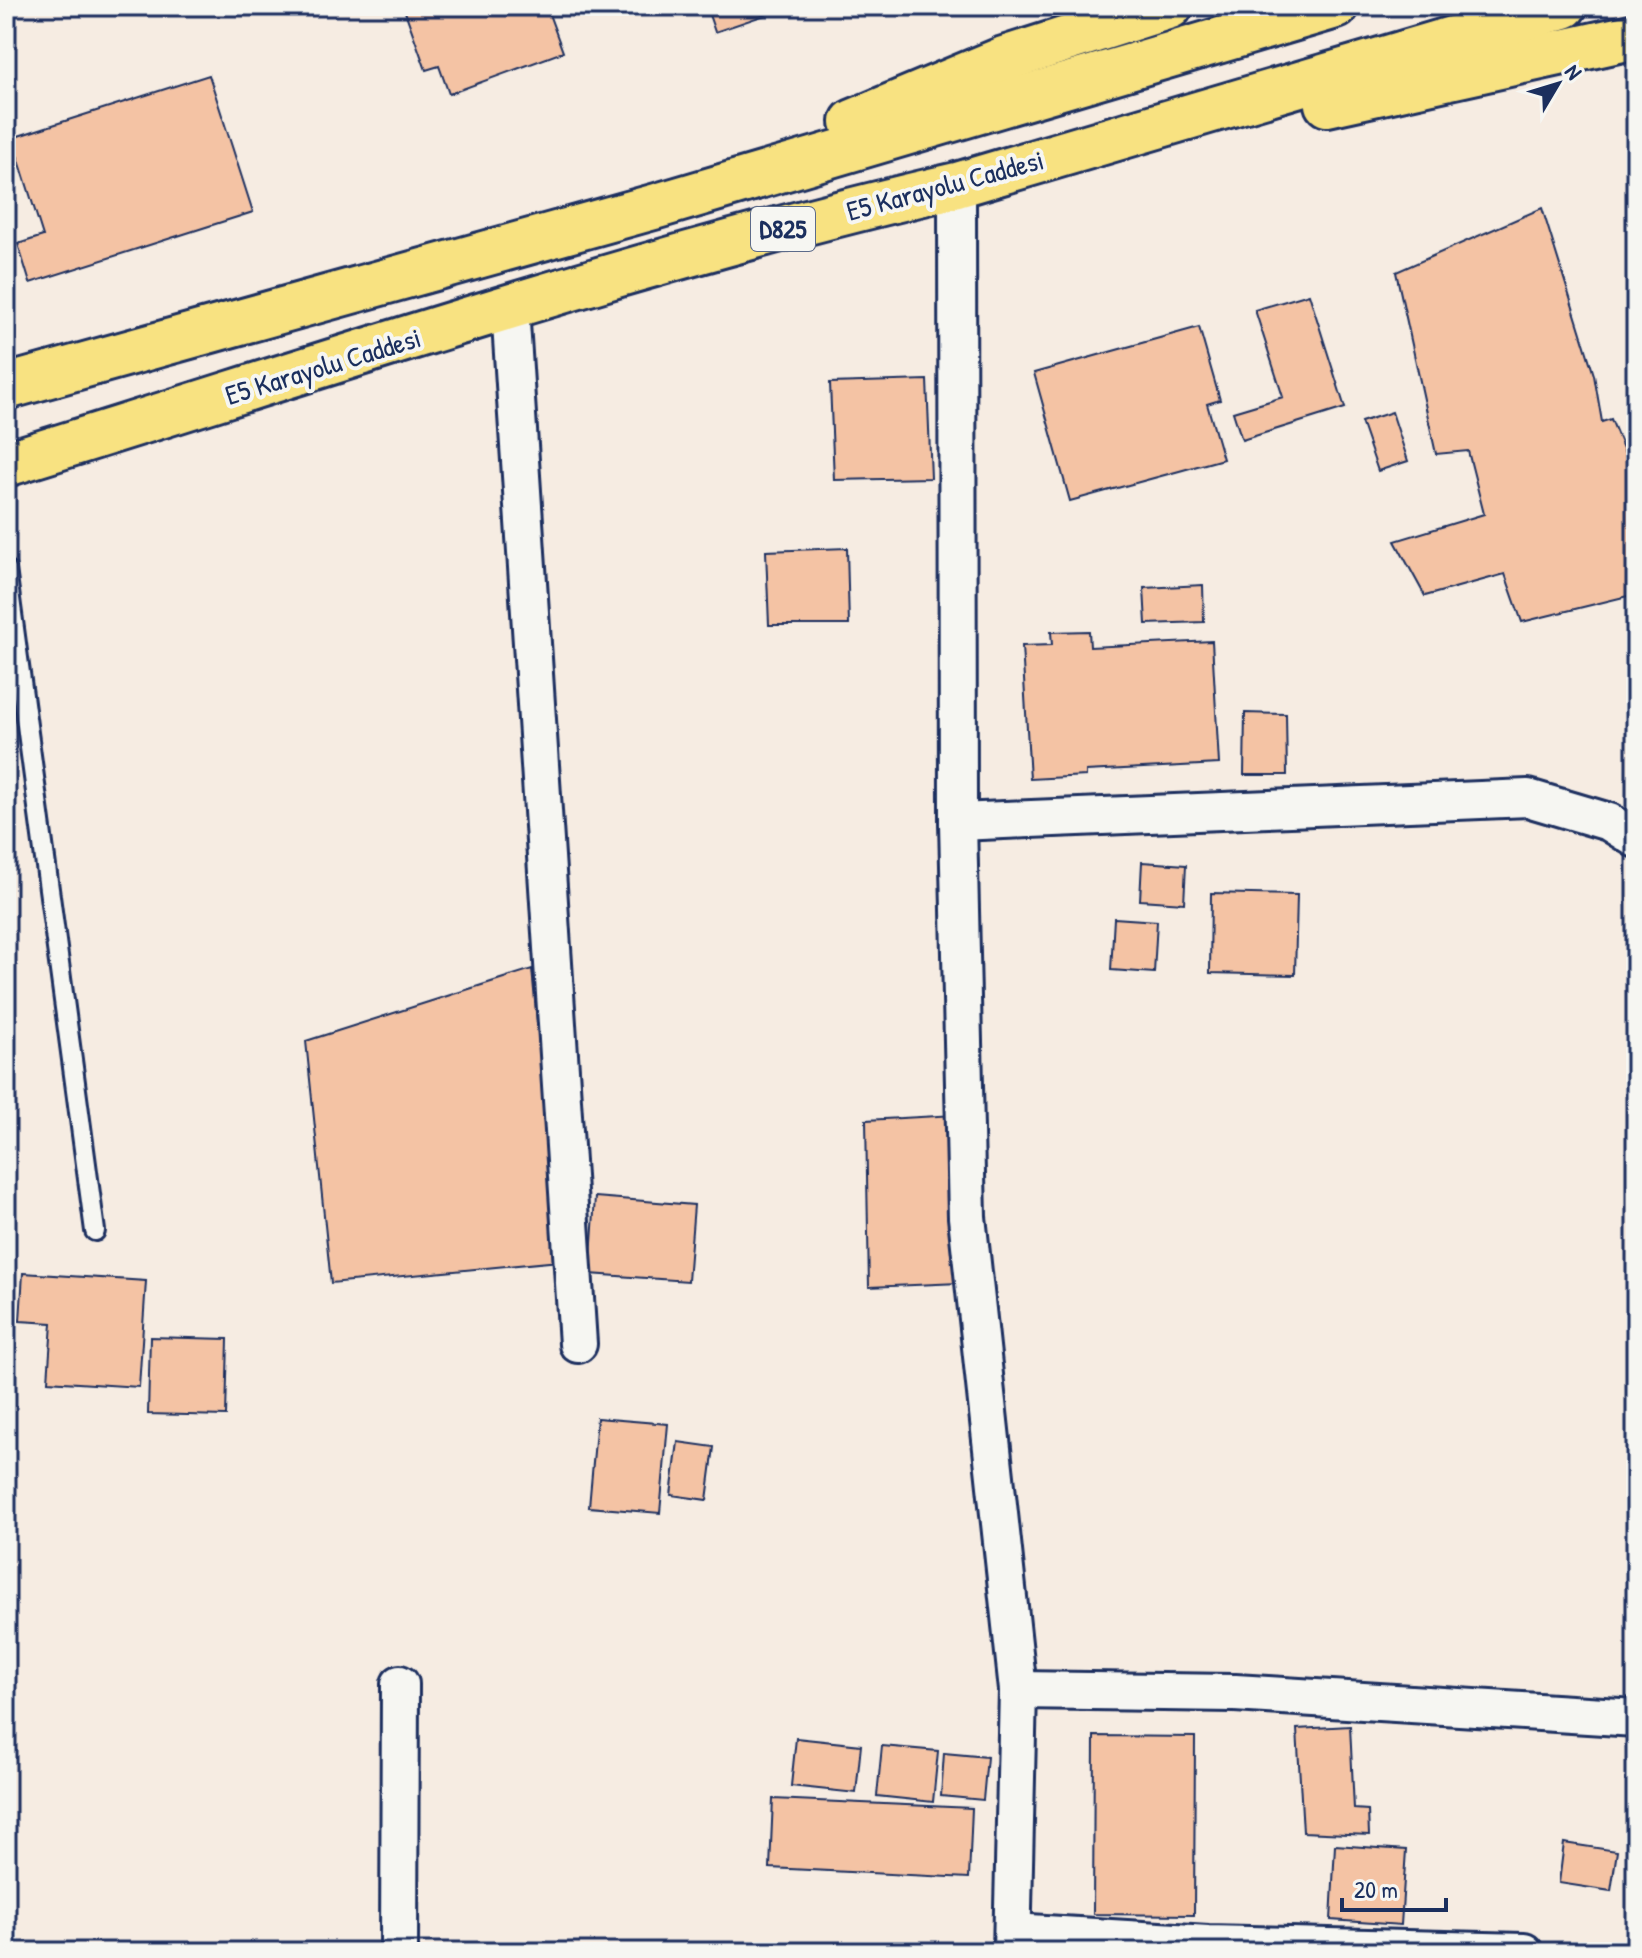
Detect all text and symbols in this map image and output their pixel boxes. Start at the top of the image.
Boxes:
north arrow [1518,44,1598,124]
text: N [1558,58,1589,86]
street label: E5 Karayolu Caddesi [842,140,1048,230]
road number: D825 [751,207,815,251]
street label: E5 Karayolu Caddesi [221,318,425,414]
scale bar [1342,1862,1446,1912]
text: 20 m [1354,1873,1398,1905]

